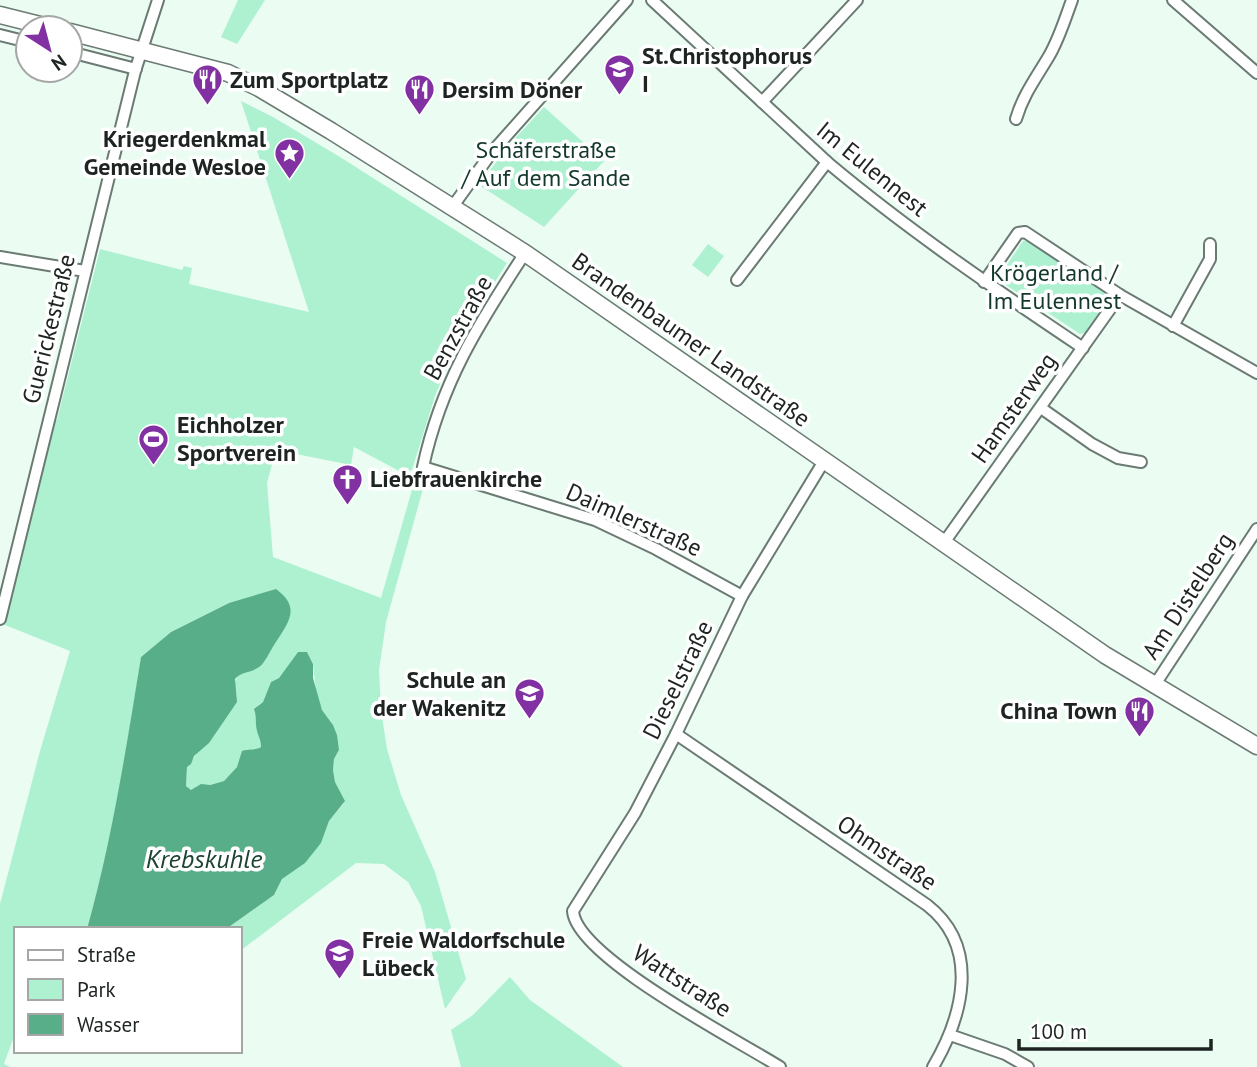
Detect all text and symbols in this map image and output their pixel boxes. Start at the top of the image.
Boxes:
north arrow [14,14,84,84]
place label: St.Christophorus I [642,40,812,99]
text: N [47,49,71,76]
school or university icon: St.Christophorus I [602,53,636,97]
restaurant icon: Zum Sportplatz [190,63,224,107]
place label: Zum Sportplatz [230,64,388,95]
restaurant icon: Dersim Döner [402,73,436,117]
place label: Dersim Döner [442,74,583,105]
street label: Im Eulennest [810,114,934,223]
place label: Kriegerdenkmal Gemeinde Wesloe [84,123,267,182]
park label: Schäferstraße / Auf dem Sande [460,134,631,193]
place icon: Kriegerdenkmal Gemeinde Wesloe [272,136,306,180]
street label: Brandenbaumer Landstraße [566,245,817,434]
street label: Guerickestraße [15,251,82,407]
park label: Krögerland / Im Eulennest [987,257,1121,316]
street label: Benzstraße [416,270,499,385]
street label: Hamsterweg [964,346,1063,469]
place label: Eichholzer Sportverein [177,409,296,468]
sports icon: Eichholzer Sportverein [137,422,171,466]
church icon: Liebfrauenkirche [330,462,364,506]
place label: Liebfrauenkirche [370,463,542,494]
street label: Daimlerstraße [561,476,707,563]
street label: Am Distelberg [1135,526,1240,665]
street label: Dieselstraße [635,615,720,744]
place label: Schule an der Wakenitz [373,664,506,723]
school or university icon: Schule an der Wakenitz [512,677,546,721]
restaurant icon: China Town [1123,694,1157,738]
place label: China Town [1000,695,1117,726]
street label: Ohmstraße [831,808,943,897]
water label: Krebskuhle [146,842,262,875]
place label: Freie Waldorfschule Lübeck [362,924,565,983]
legend [14,927,242,1053]
school or university icon: Freie Waldorfschule Lübeck [322,937,356,981]
street label: Wattstraße [627,937,738,1024]
text: Straße [77,941,136,968]
text: Park [77,976,116,1003]
scale bar [1019,1007,1212,1052]
text: Wasser [77,1011,139,1038]
text: 100 m [1030,1018,1087,1045]

